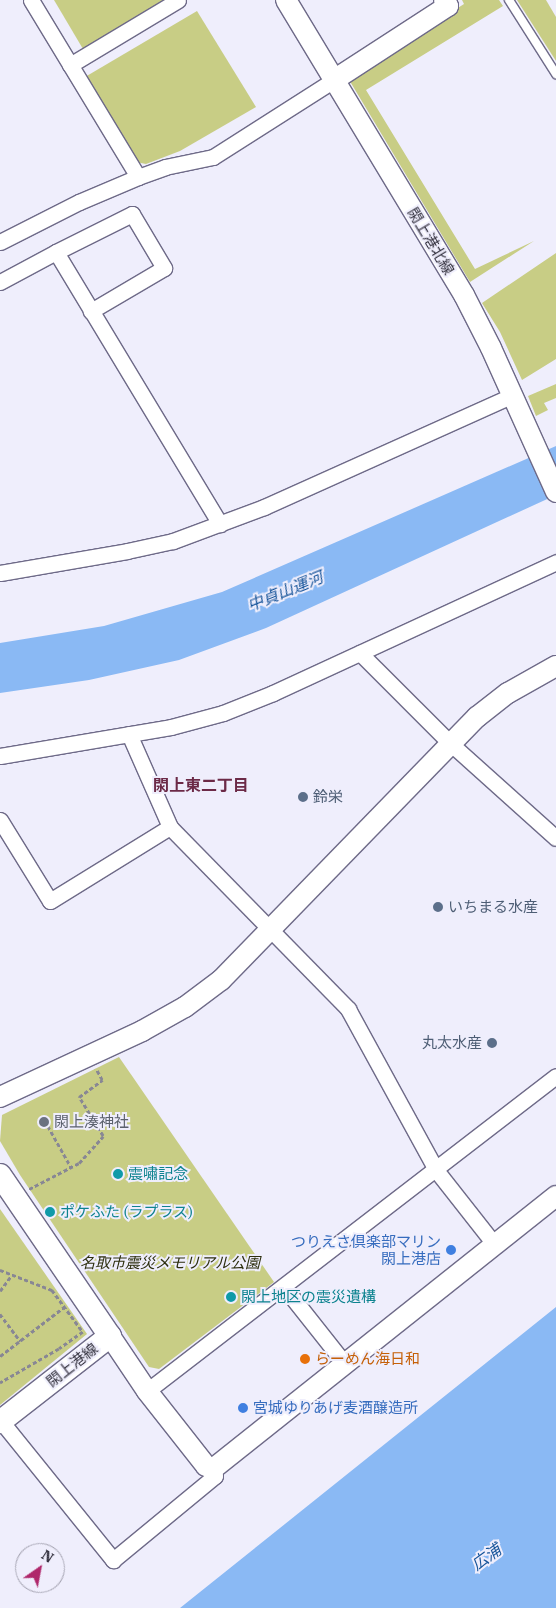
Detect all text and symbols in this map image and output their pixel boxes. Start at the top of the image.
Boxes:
street label: 閖上港北線 [404,204,458,278]
water label: 中貞山運河 [244,567,326,615]
district label: 閖上東二丁目 [153,775,249,795]
place label: 鈴栄 [313,788,343,806]
marker: 鈴栄 [297,791,309,803]
place label: いちまる水産 [448,898,538,916]
marker: いちまる水産 [432,901,444,913]
place label: 丸太水産 [422,1034,482,1052]
marker: 丸太水産 [486,1037,498,1049]
place label: 閖上湊神社 [54,1113,129,1131]
marker: 閖上湊神社 [38,1116,50,1128]
place label: 震嘯記念 [128,1165,188,1183]
marker: 震嘯記念 [112,1168,124,1180]
place label: ポケふた (ラプラス) [60,1203,193,1221]
marker: ポケふた (ラプラス) [44,1206,56,1218]
place label: つりえさ倶楽部マリン 閖上港店 [291,1232,441,1267]
marker: つりえさ倶楽部マリン 閖上港店 [445,1244,457,1256]
park label: 名取市震災メモリアル公園 [80,1254,260,1272]
place label: 閖上地区の震災遺構 [241,1288,376,1306]
marker: 閖上地区の震災遺構 [225,1291,237,1303]
street label: 閖上港線 [43,1339,101,1391]
place label: らーめん海日和 [315,1350,420,1368]
marker: らーめん海日和 [299,1353,311,1365]
place label: 宮城ゆりあげ麦酒醸造所 [253,1399,418,1417]
marker: 宮城ゆりあげ麦酒醸造所 [237,1402,249,1414]
water label: 広浦 [467,1540,505,1574]
north arrow [15,1543,65,1593]
text: N [38,1546,57,1567]

